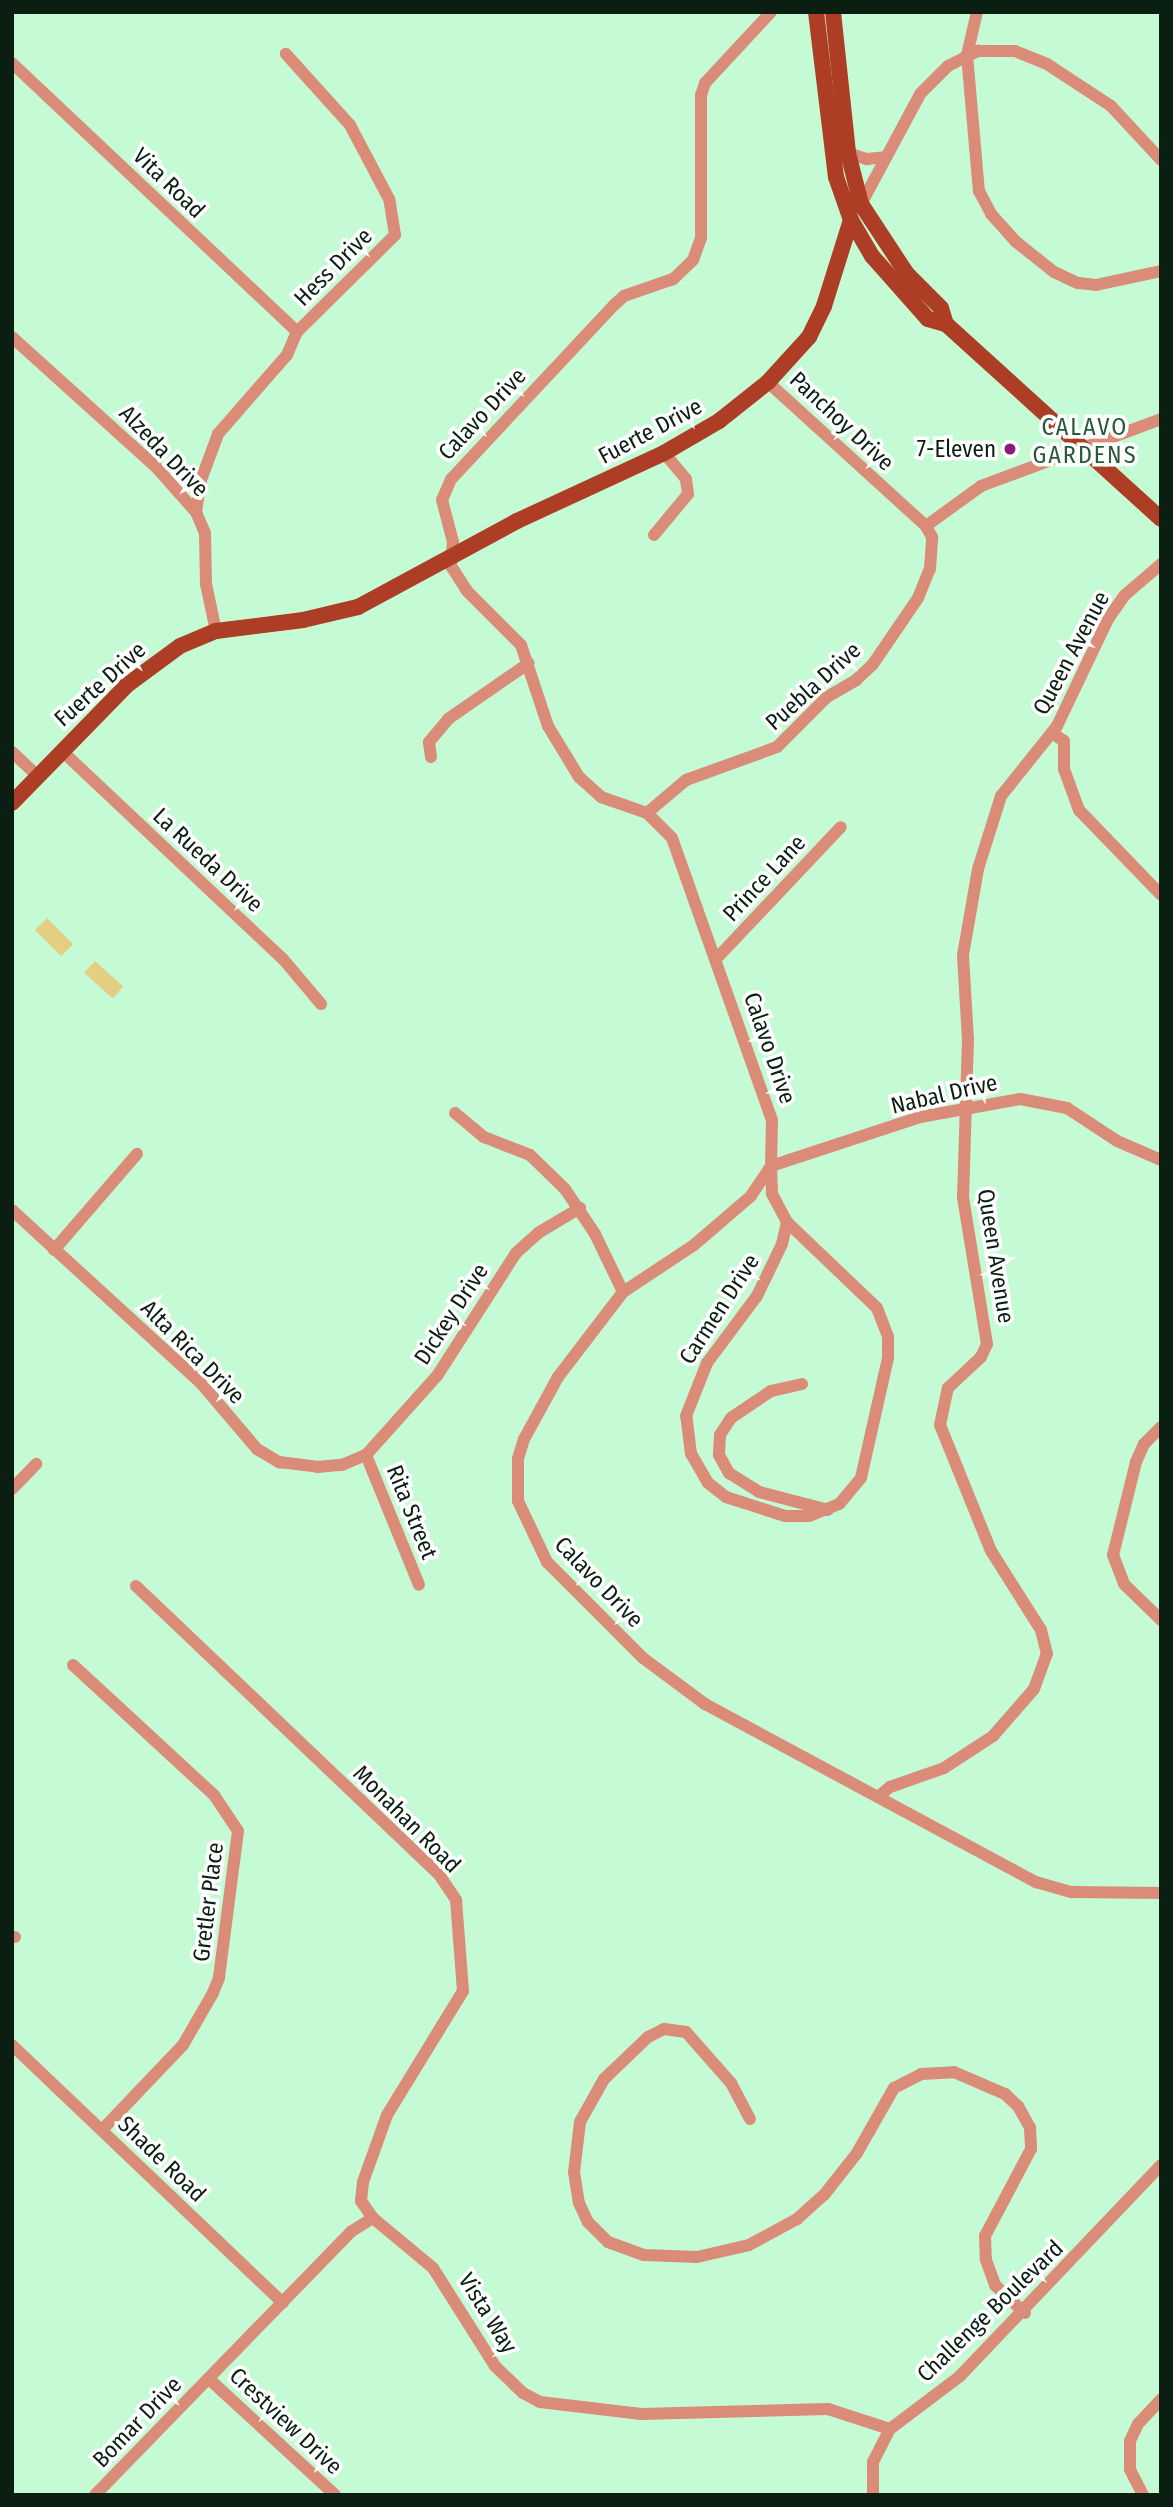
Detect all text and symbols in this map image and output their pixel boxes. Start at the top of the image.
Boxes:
street label: Vita Road [127,142,211,224]
street label: Hess Drive [288,222,378,312]
street label: Calavo Drive [432,362,532,466]
street label: Panchoy Drive [784,366,900,476]
street label: Fuerte Drive [594,392,706,470]
street label: Alzeda Drive [114,400,214,502]
district label: CALAVO GARDENS [1033,414,1137,470]
place label: 7-Eleven [917,435,996,463]
marker: 7-Eleven [1002,441,1018,457]
street label: Queen Avenue [1027,587,1115,719]
street label: Fuerte Drive [49,636,151,732]
street label: Puebla Drive [760,636,866,736]
street label: La Rueda Drive [147,802,269,918]
street label: Prince Lane [717,829,811,927]
street label: Calavo Drive [738,989,802,1107]
street label: Nabal Drive [888,1068,1000,1120]
street label: Queen Avenue [972,1187,1020,1325]
street label: Carmen Drive [673,1249,765,1369]
street label: Dickey Drive [408,1258,494,1370]
street label: Alta Rica Drive [135,1294,251,1410]
street label: Rita Street [381,1461,443,1563]
street label: Calavo Drive [549,1531,649,1633]
street label: Monahan Road [348,1760,466,1878]
street label: Gretler Place [187,1841,229,1963]
street label: Shade Road [112,2110,212,2208]
street label: Challenge Boulevard [911,2234,1069,2388]
street label: Vista Way [453,2268,523,2358]
street label: Crestview Drive [224,2362,348,2480]
street label: Bomar Drive [87,2371,187,2473]

